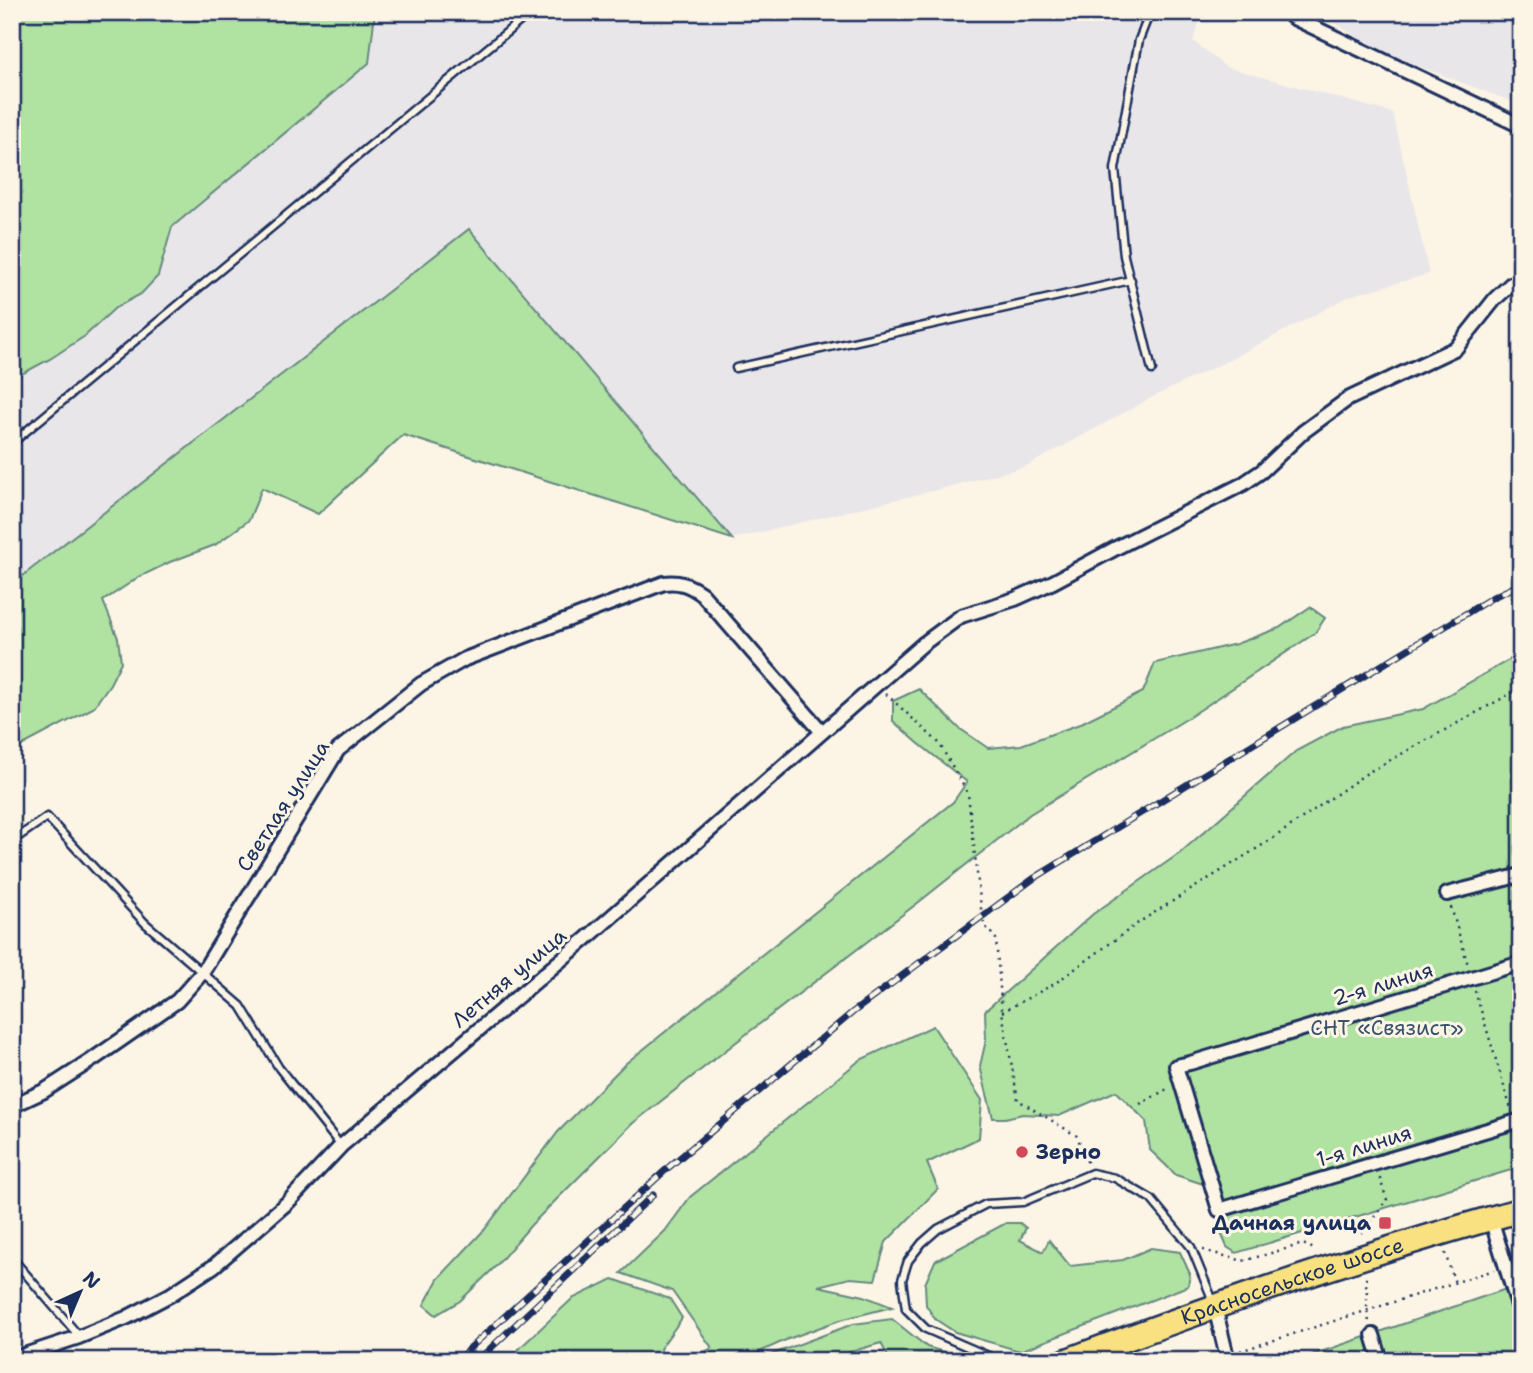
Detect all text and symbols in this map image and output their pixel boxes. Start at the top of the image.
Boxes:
street label: Светлая улица [230,735,336,877]
street label: Летняя улица [446,922,572,1034]
street label: 2-я линия [1329,955,1437,1013]
park label: СНТ «Связист» [1310,1014,1464,1042]
street label: 1-я линия [1313,1118,1415,1174]
place label: Зерно [1036,1138,1101,1166]
marker: Зерно [1014,1144,1030,1160]
place label: Дачная улица [1212,1209,1372,1237]
marker: Дачная улица [1377,1215,1393,1231]
street label: Красносельское шоссе [1177,1231,1407,1332]
north arrow [46,1258,116,1328]
text: N [77,1266,106,1294]

